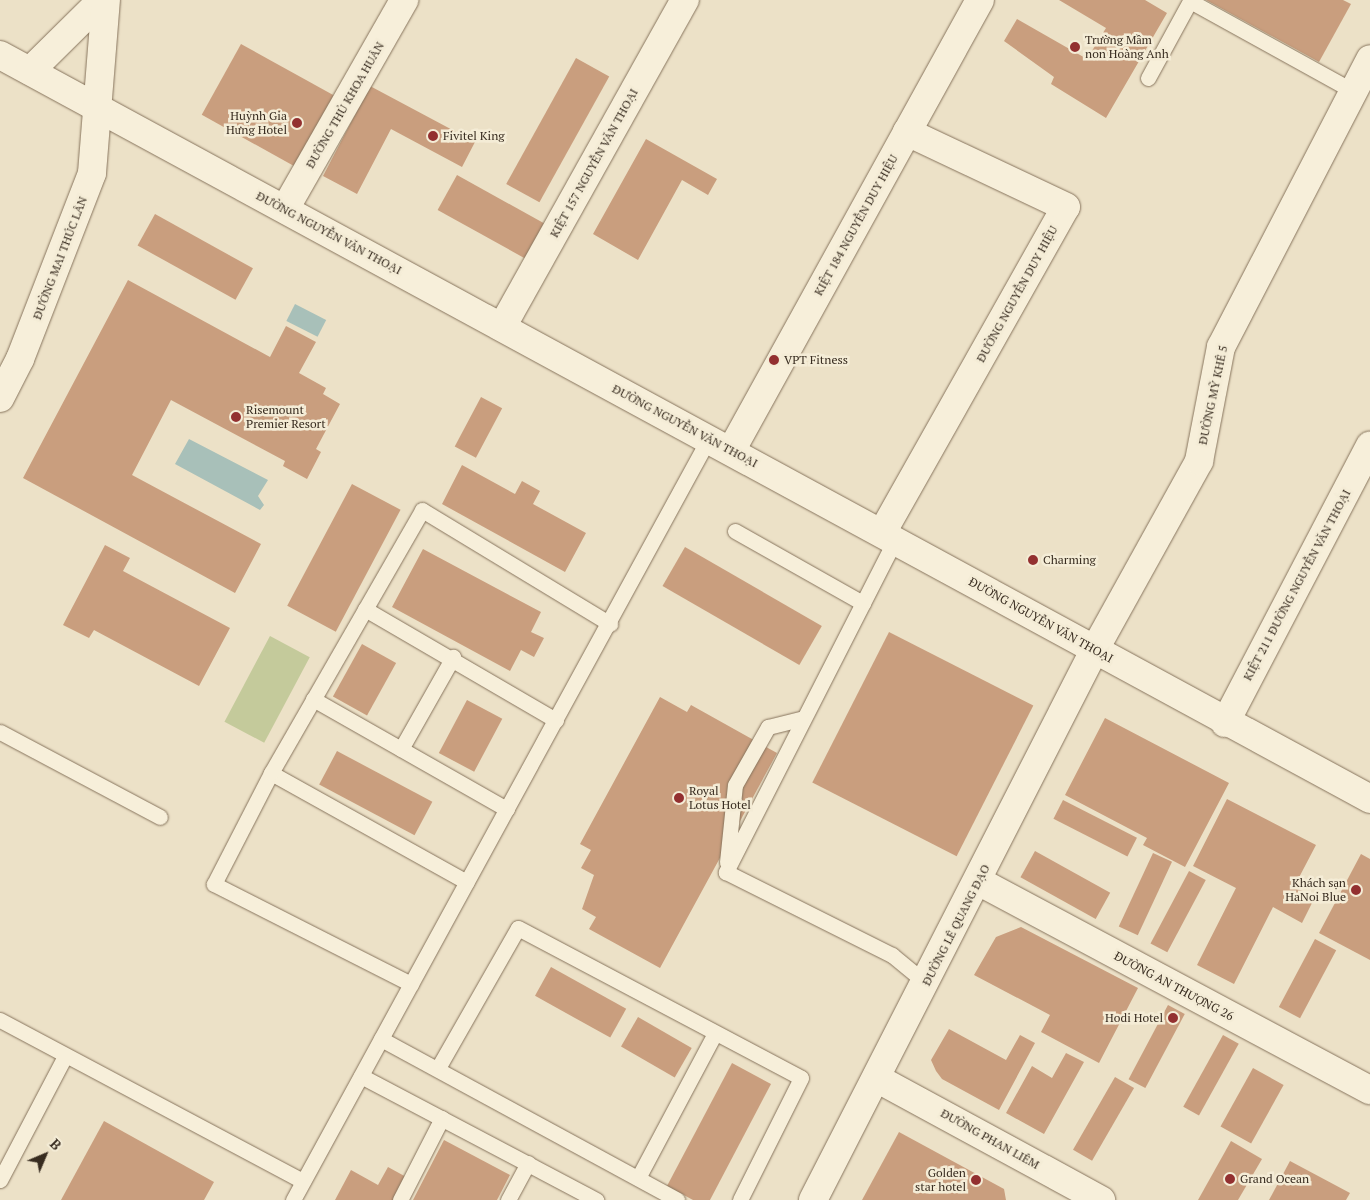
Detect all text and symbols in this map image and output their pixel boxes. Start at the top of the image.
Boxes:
place label: Trường Mầm non Hoàng Anh [1085,33,1169,61]
street label: ĐƯỜNG THỦ KHOA HUÂN [303,39,387,171]
marker: Trường Mầm non Hoàng Anh [1069,41,1081,53]
street label: KIỆT 157 NGUYỄN VĂN THOẠI [547,86,641,240]
place label: Huỳnh Gia Hưng Hotel [226,109,287,137]
marker: Huỳnh Gia Hưng Hotel [291,117,303,129]
place label: Fivitel King [443,129,505,143]
marker: Fivitel King [427,130,439,142]
street label: KIỆT 184 NGUYỄN DUY HIỆU [811,152,901,298]
street label: ĐƯỜNG NGUYỄN VĂN THOẠI [254,188,404,278]
street label: ĐƯỜNG MAI THÚC LÂN [30,194,90,322]
street label: ĐƯỜNG NGUYỄN DUY HIỆU [973,223,1061,365]
street label: ĐƯỜNG MỸ KHÊ 5 [1195,344,1231,446]
place label: VPT Fitness [784,353,848,367]
marker: VPT Fitness [768,354,780,366]
street label: ĐƯỜNG NGUYỄN VĂN THOẠI [610,381,760,471]
place label: Risemount Premier Resort [246,403,326,431]
marker: Risemount Premier Resort [230,411,242,423]
street label: KIỆT 211 ĐƯỜNG NGUYỄN VĂN THOẠI [1240,487,1354,683]
place label: Charming [1043,553,1096,567]
marker: Charming [1027,554,1039,566]
street label: ĐƯỜNG NGUYỄN VĂN THOẠI [966,574,1116,666]
place label: Royal Lotus Hotel [689,784,751,812]
marker: Royal Lotus Hotel [673,792,685,804]
street label: ĐƯỜNG LÊ QUANG ĐẠO [919,862,993,988]
place label: Khách sạn HaNoi Blue [1285,876,1346,904]
marker: Khách sạn HaNoi Blue [1350,884,1362,896]
street label: ĐƯỜNG AN THƯỢNG 26 [1112,948,1236,1024]
place label: Hodi Hotel [1105,1011,1163,1025]
marker: Hodi Hotel [1167,1012,1179,1024]
street label: ĐƯỜNG PHAN LIÊM [938,1106,1042,1172]
north arrow [20,1130,70,1180]
text: B [46,1134,66,1154]
place label: Golden star hotel [915,1166,966,1194]
place label: Grand Ocean [1240,1172,1309,1186]
marker: Grand Ocean [1224,1173,1236,1185]
marker: Golden star hotel [970,1174,982,1186]

